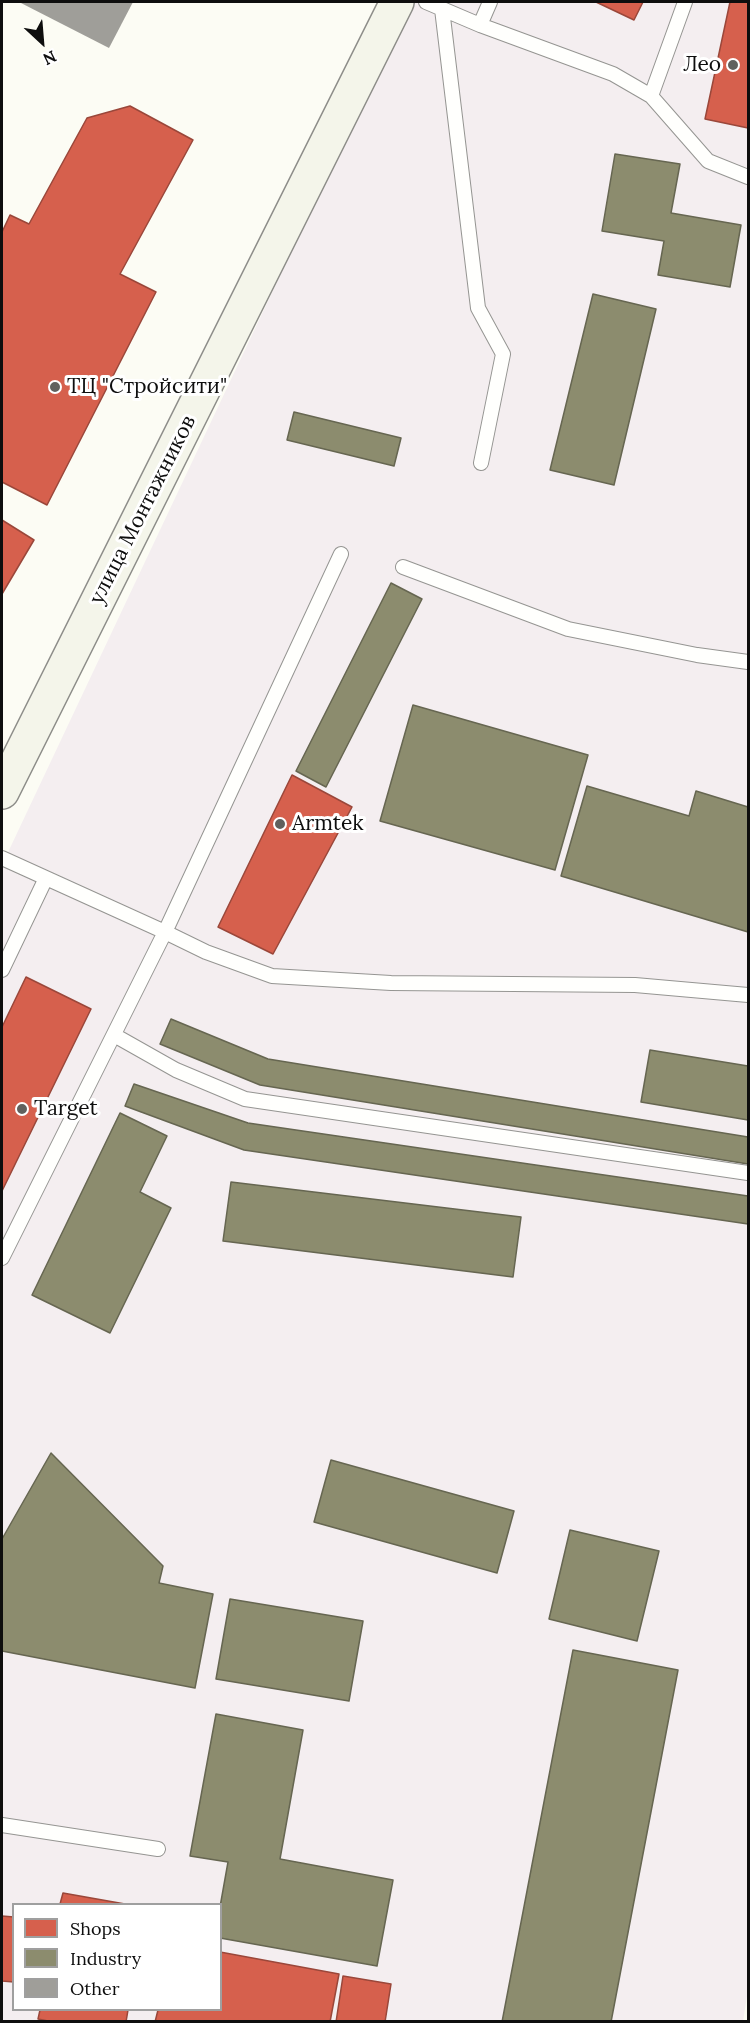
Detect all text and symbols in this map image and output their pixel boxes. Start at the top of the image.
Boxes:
north arrow [12,12,72,72]
text: N [40,46,60,70]
place label: Лео [683,52,721,78]
marker: Лео [726,58,740,72]
place label: ТЦ "Стройсити" [67,374,227,400]
marker: ТЦ "Стройсити" [48,380,62,394]
street label: улица Монтажников [84,411,202,609]
place label: Armtek [292,811,364,837]
marker: Armtek [273,817,287,831]
place label: Target [34,1096,98,1122]
marker: Target [15,1102,29,1116]
legend [12,1903,222,2011]
text: Shops [70,1917,121,1940]
text: Industry [70,1947,141,1970]
text: Other [70,1977,120,2000]

